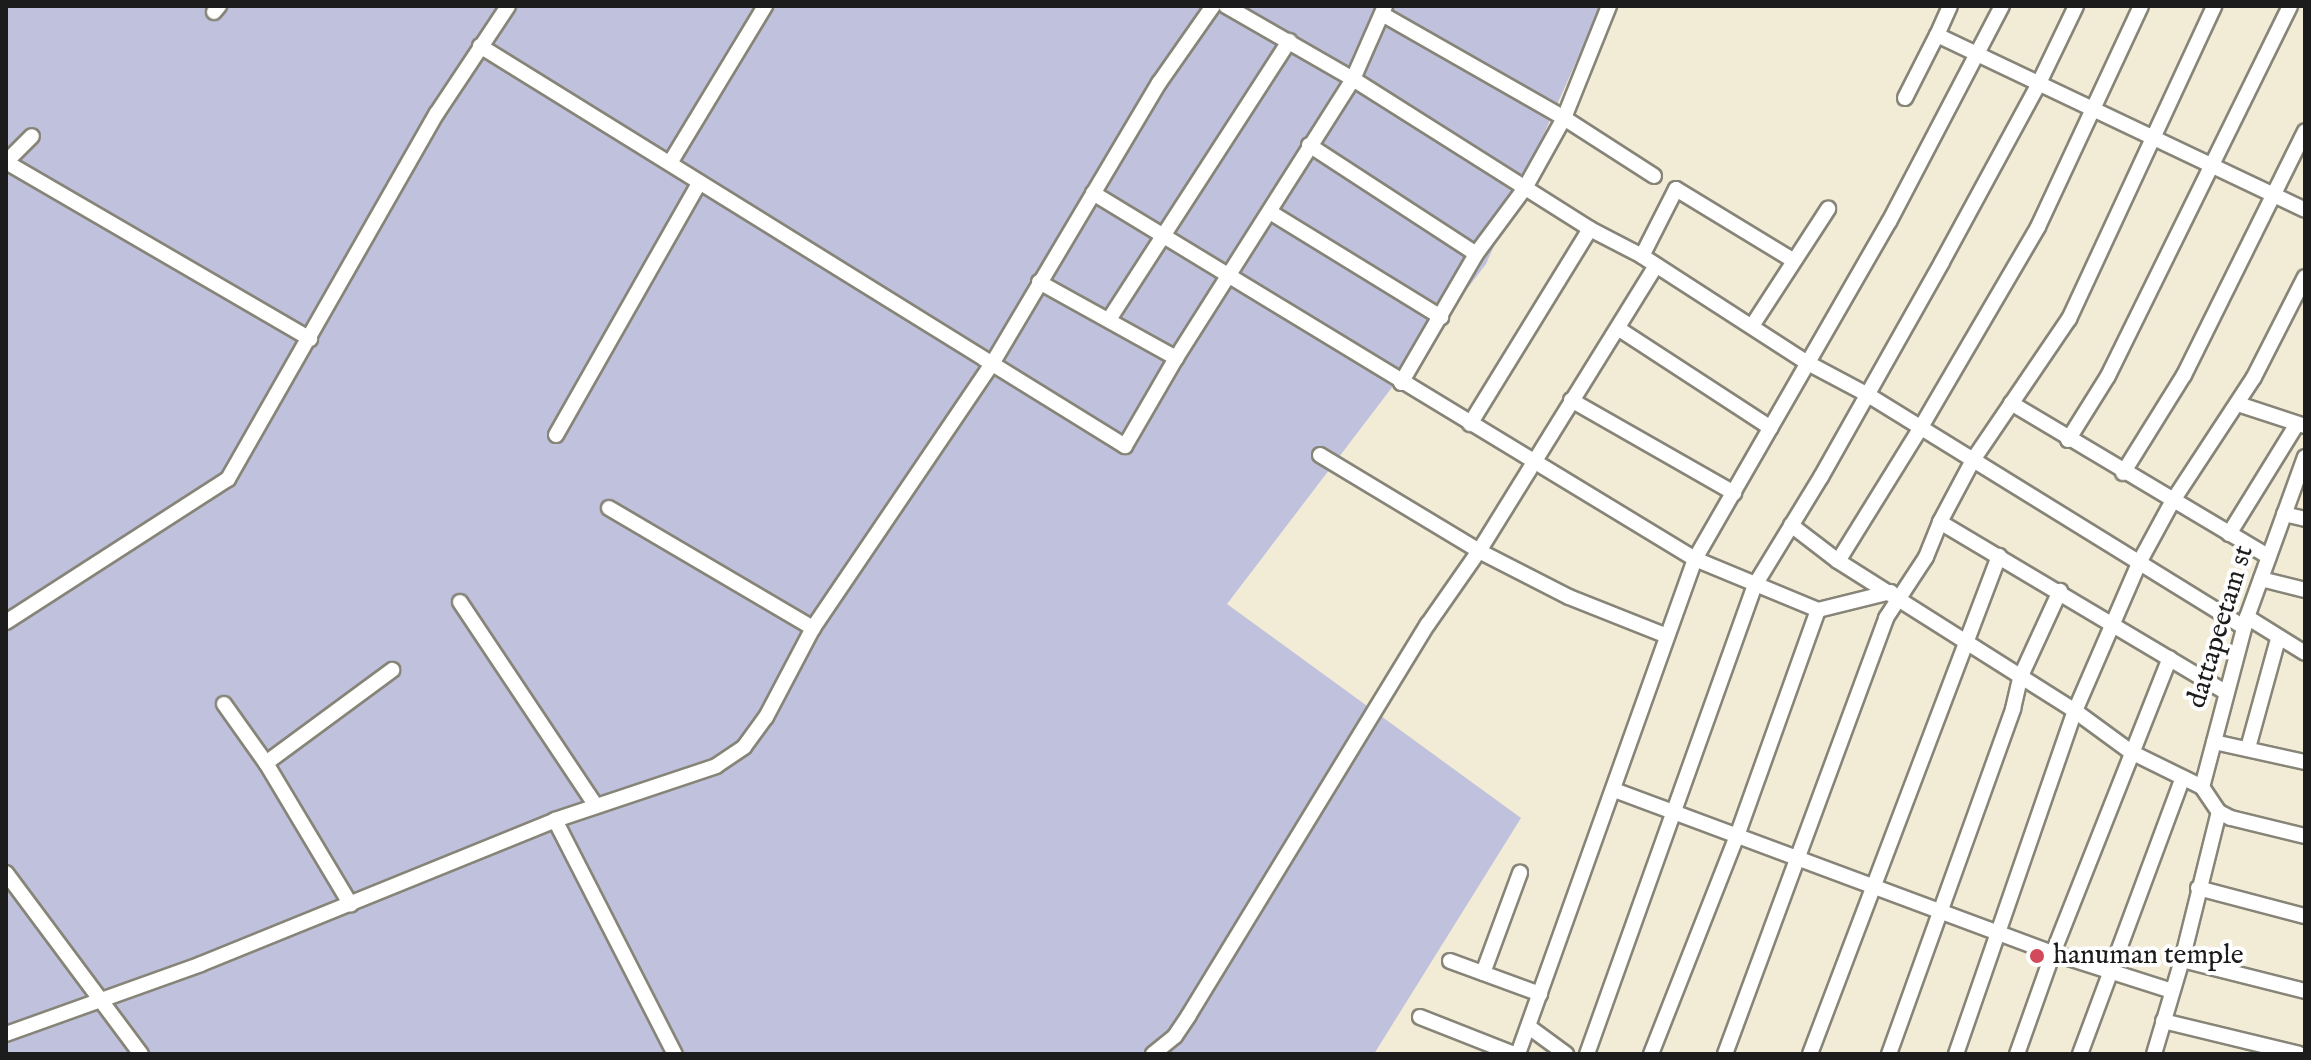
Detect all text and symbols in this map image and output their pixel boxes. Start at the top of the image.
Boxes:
street label: dattapeetam st [2180,542,2262,712]
place label: hanuman temple [2053,939,2244,973]
marker: hanuman temple [2028,947,2046,965]

